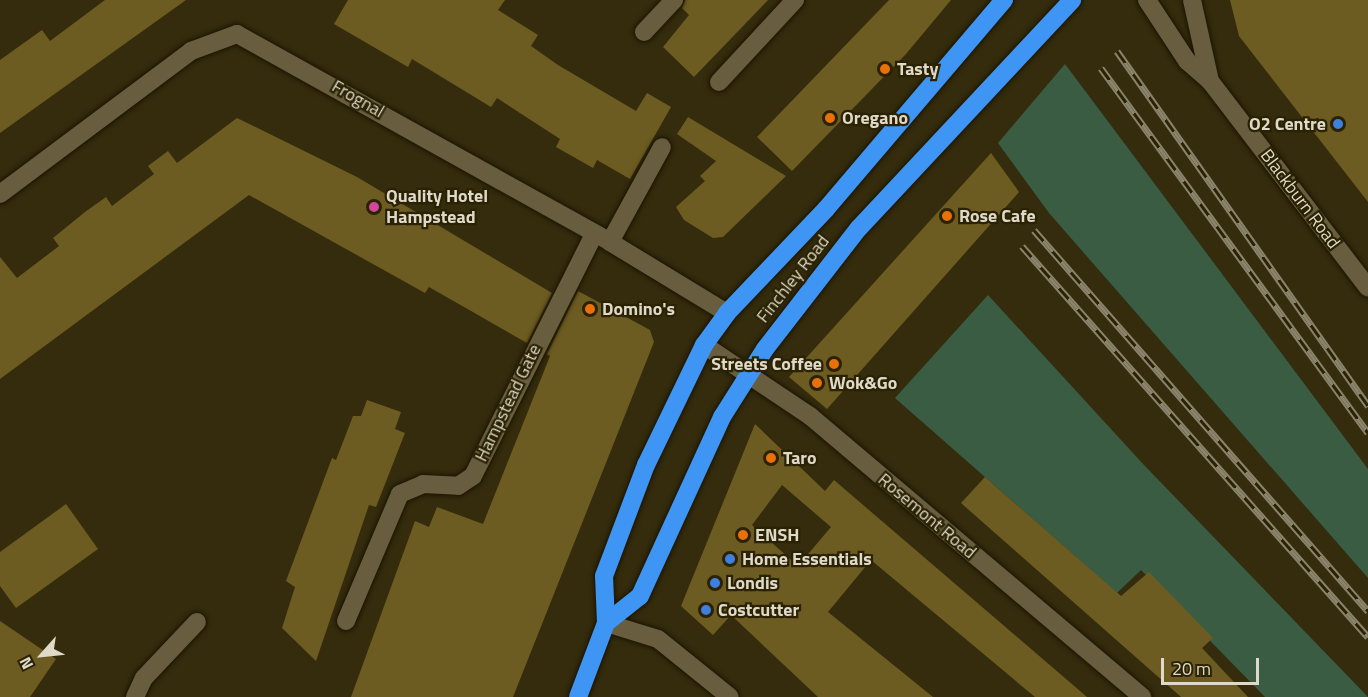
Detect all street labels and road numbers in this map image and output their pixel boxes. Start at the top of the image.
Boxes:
street label: Frognal [328,75,388,123]
street label: Blackburn Road [1256,145,1344,253]
street label: Finchley Road [752,231,834,327]
street label: Hampstead Gate [470,341,546,465]
street label: Rosemont Road [874,469,980,563]

